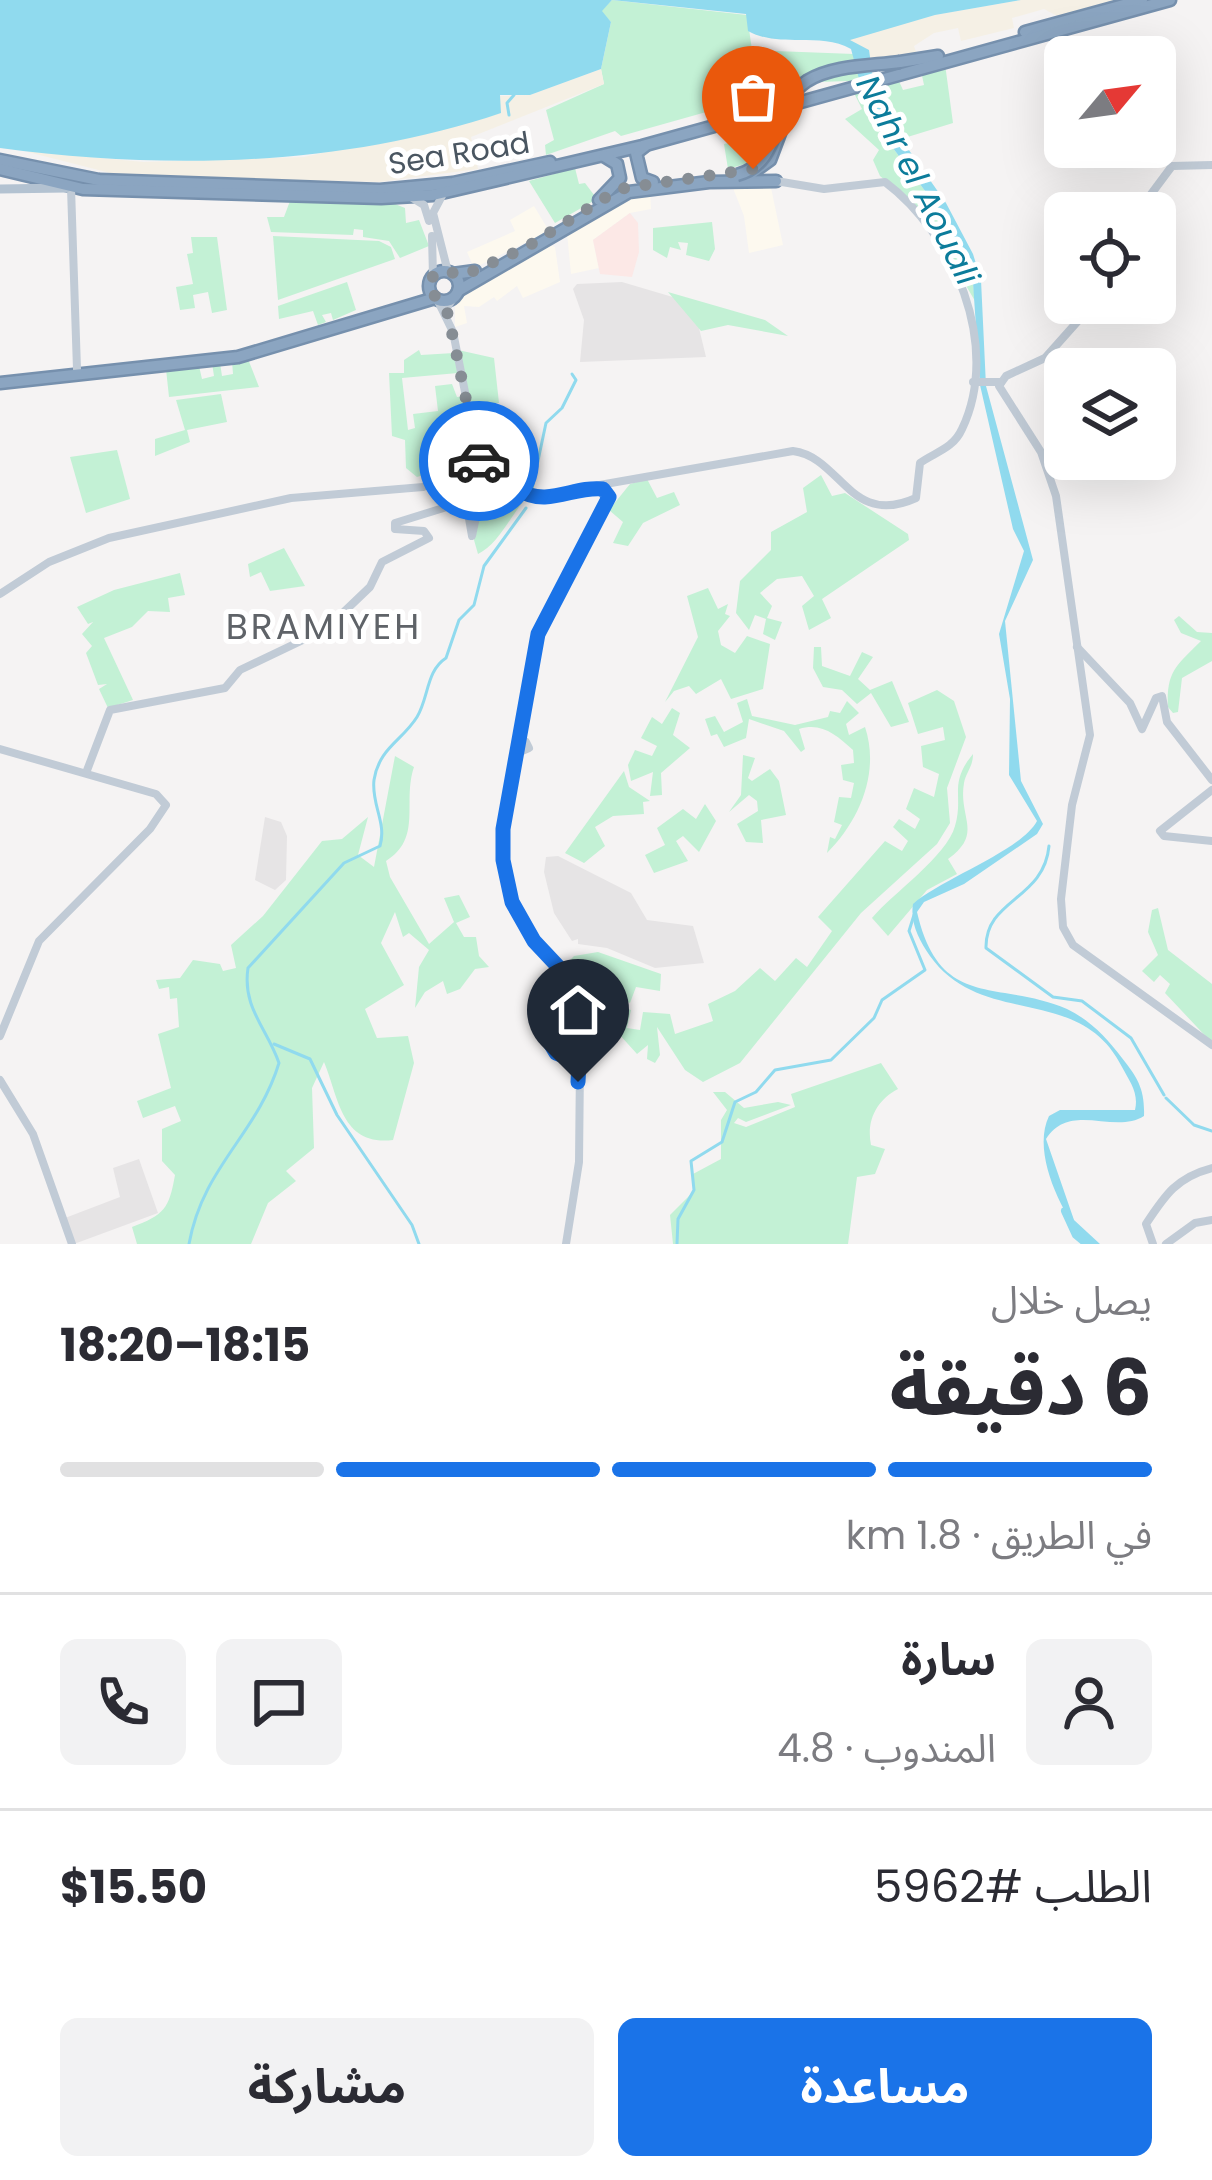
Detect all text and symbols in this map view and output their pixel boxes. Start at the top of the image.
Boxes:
north arrow [1044,36,1176,168]
map controls [1044,36,1176,480]
pin [702,46,804,169]
icon: bag [720,64,786,130]
water label: Nahr el Aouali [845,67,992,294]
street label: Sea Road [385,121,533,185]
button: locate [1044,192,1176,324]
button: layers [1044,348,1176,480]
courier [419,401,539,521]
icon: car [446,428,512,494]
district label: BRAMIYEH [226,601,422,652]
pin [527,959,629,1082]
icon: home [545,977,611,1043]
text: يصل خلال [991,1273,1152,1328]
text: 18:15–18:20 [60,1314,310,1377]
text: 6 دقيقة [890,1333,1152,1442]
text: في الطريق · 1.8 km [846,1508,1152,1563]
text: سارة [901,1628,996,1691]
button: phone [60,1639,186,1765]
button: chat [216,1639,342,1765]
button: person [1026,1639,1152,1765]
text: المندوب · 4.8 [777,1721,996,1776]
text: الطلب #5962 [874,1855,1152,1918]
text: $15.50 [60,1856,207,1919]
button: مشاركة [60,2018,594,2156]
button: مساعدة [618,2018,1152,2156]

